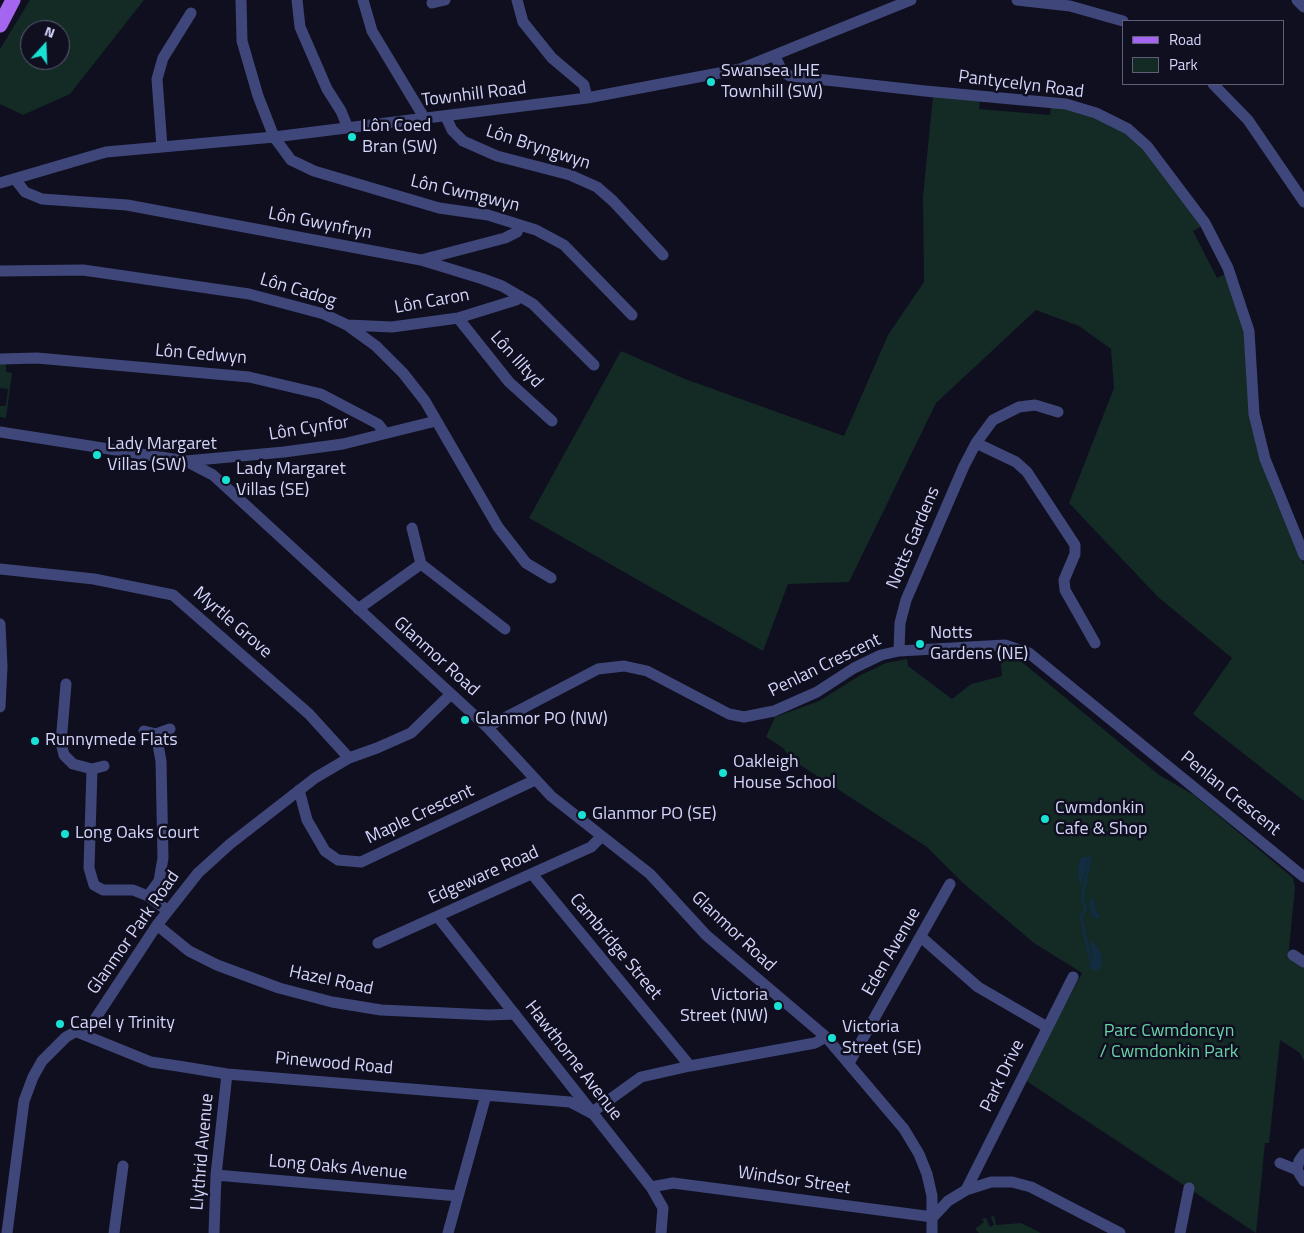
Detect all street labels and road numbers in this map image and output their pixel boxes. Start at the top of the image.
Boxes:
street label: Pantycelyn Road [957,67,1085,103]
street label: Townhill Road [420,78,528,112]
street label: Lôn Bryngwyn [483,121,593,175]
street label: Lôn Cwmgwyn [408,171,522,217]
street label: Lôn Gwynfryn [266,203,374,245]
street label: Lôn Cadog [257,269,339,313]
street label: Lôn Caron [393,285,471,319]
street label: Lôn Illtyd [485,327,547,393]
street label: Lôn Cedwyn [154,340,248,370]
street label: Lôn Cynfor [267,412,351,446]
street label: Notts Gardens [883,484,945,592]
street label: Myrtle Grove [188,583,276,663]
street label: Glanmor Road [389,613,483,701]
street label: Penlan Crescent [765,630,885,702]
street label: Penlan Crescent [1176,747,1284,841]
street label: Maple Crescent [362,781,478,849]
street label: Edgeware Road [426,842,542,910]
street label: Glanmor Park Road [83,867,185,999]
street label: Glanmor Road [686,887,780,977]
street label: Cambridge Street [564,890,666,1004]
street label: Eden Avenue [858,904,926,1000]
street label: Hazel Road [287,962,375,1000]
street label: Hawthorne Avenue [520,997,626,1125]
street label: Park Drive [976,1036,1030,1116]
street label: Pinewood Road [274,1048,394,1080]
street label: Llythrid Avenue [187,1093,219,1211]
street label: Long Oaks Avenue [268,1151,408,1185]
street label: Windsor Street [736,1162,852,1200]

